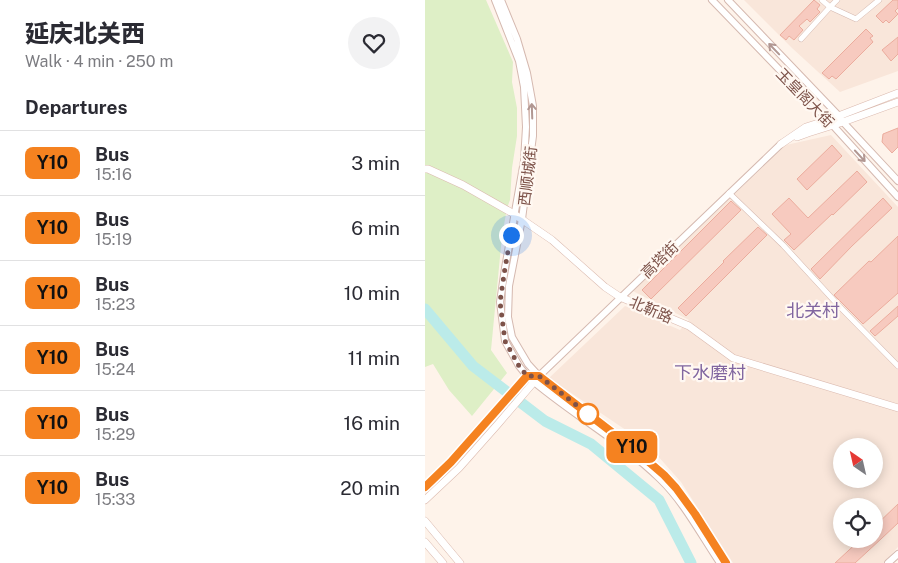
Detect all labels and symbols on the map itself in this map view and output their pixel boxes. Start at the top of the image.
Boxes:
one-way arrow [768,42,780,55]
street label: 玉皇阁大街 [773,65,838,131]
one-way arrow [528,103,537,119]
street label: 西顺城街 [515,145,540,207]
one-way arrow [854,150,866,163]
your location [499,223,524,248]
street label: 高塔街 [638,238,682,281]
street label: 北靳路 [627,293,675,326]
district label: 北关村 [786,300,840,321]
district label: 下水磨村 [674,362,746,383]
unlabelled marker [577,403,599,425]
line badge: Y10 [603,431,661,463]
north arrow [833,438,883,488]

